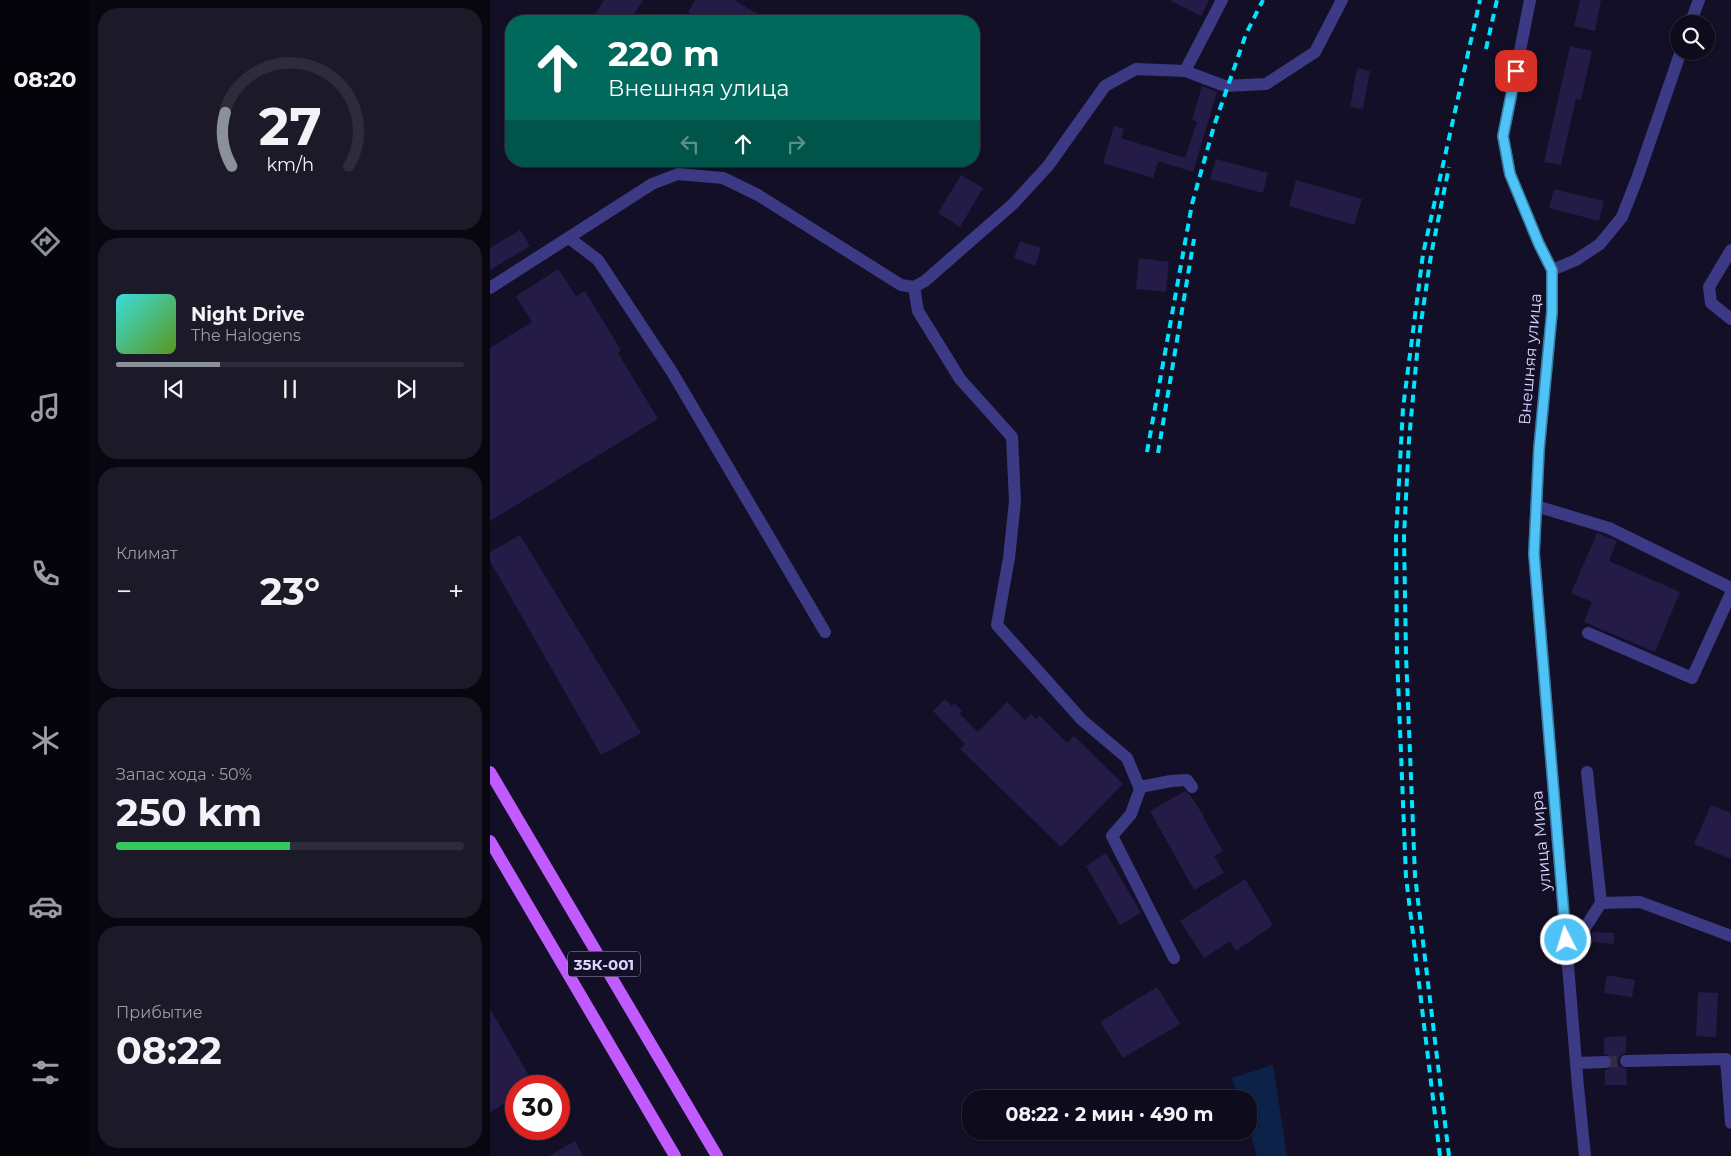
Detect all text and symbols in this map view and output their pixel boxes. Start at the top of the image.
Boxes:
map controls [1670,15,1715,60]
button: search [1670,15,1715,60]
text: 220 m [608,32,720,75]
icon: ahead [525,35,590,100]
pin [1495,50,1537,92]
icon: arrive [1502,57,1530,85]
text: 08:20 [13,66,77,93]
text: Внешняя улица [608,75,789,102]
text: 27 [259,95,321,158]
icon: left [676,130,704,158]
icon: ahead [729,130,757,158]
icon: right [782,130,810,158]
text: km/h [266,154,314,175]
icon: directions [28,224,63,259]
street label: Внешняя улица [1515,292,1545,426]
text: Night Drive [191,303,305,326]
text: The Halogens [191,326,301,345]
icon: previous [160,375,188,403]
icon: pause [276,375,304,403]
icon: next [392,375,420,403]
icon: music [28,390,63,425]
text: Климат [116,544,178,563]
icon: phone [28,556,63,591]
text: 23° [260,568,320,615]
text: − [116,574,132,608]
text: + [448,574,464,608]
icon: climate [28,723,63,758]
text: Запас хода · 50% [116,765,252,784]
text: 250 km [116,789,262,836]
street label: улица Мира [1527,790,1555,893]
icon: car [28,889,63,924]
position arrow [1539,913,1591,965]
road number: 35К-001 [568,952,640,976]
text: Прибытие [116,1003,203,1022]
text: 08:22 [116,1027,222,1074]
icon: filters [28,1055,63,1090]
speed limit sign: 30 [505,1075,570,1140]
text: 08:22 · 2 мин · 490 m [1006,1103,1213,1126]

